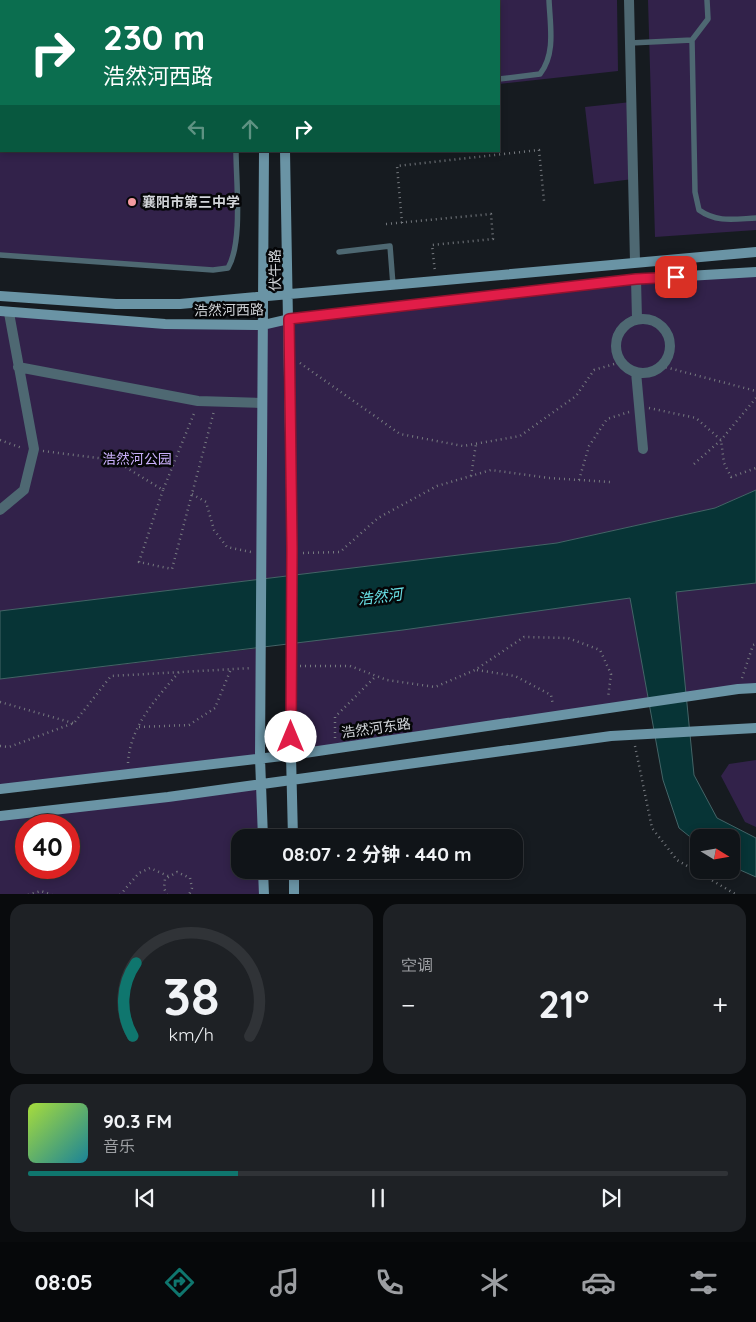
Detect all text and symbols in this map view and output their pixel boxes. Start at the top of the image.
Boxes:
text: 230 m [103,15,205,59]
icon: right [20,20,85,85]
text: 浩然河西路 [103,62,213,90]
icon: left [183,115,211,143]
icon: ahead [236,115,264,143]
icon: right [289,115,317,143]
place label: 襄阳市第三中学 [142,193,240,211]
marker: 襄阳市第三中学 [126,196,138,208]
street label: 伏牛路 [266,249,284,291]
pin [655,256,697,298]
icon: arrive [662,263,690,291]
street label: 浩然河西路 [194,300,264,320]
park label: 浩然河公园 [102,450,172,468]
water label: 浩然河 [356,584,406,609]
position arrow [264,710,316,762]
street label: 浩然河东路 [340,714,412,742]
speed limit sign: 40 [15,814,80,879]
north arrow [690,829,740,879]
map controls [690,829,740,879]
text: 08:07 · 2 分钟 · 440 m [282,842,472,866]
text: 空调 [401,955,433,975]
text: 38 [163,963,220,1028]
text: 21° [538,980,590,1028]
text: − [401,987,416,1022]
text: + [712,987,728,1022]
text: km/h [169,1023,214,1045]
text: 90.3 FM [103,1109,172,1133]
text: 音乐 [103,1136,135,1156]
icon: previous [131,1184,159,1212]
icon: pause [364,1184,392,1212]
icon: next [597,1184,625,1212]
icon: directions [162,1265,197,1300]
icon: music [267,1265,302,1300]
icon: phone [372,1265,407,1300]
icon: climate [477,1265,512,1300]
icon: car [581,1265,616,1300]
icon: filters [686,1265,721,1300]
text: 08:05 [35,1268,93,1296]

